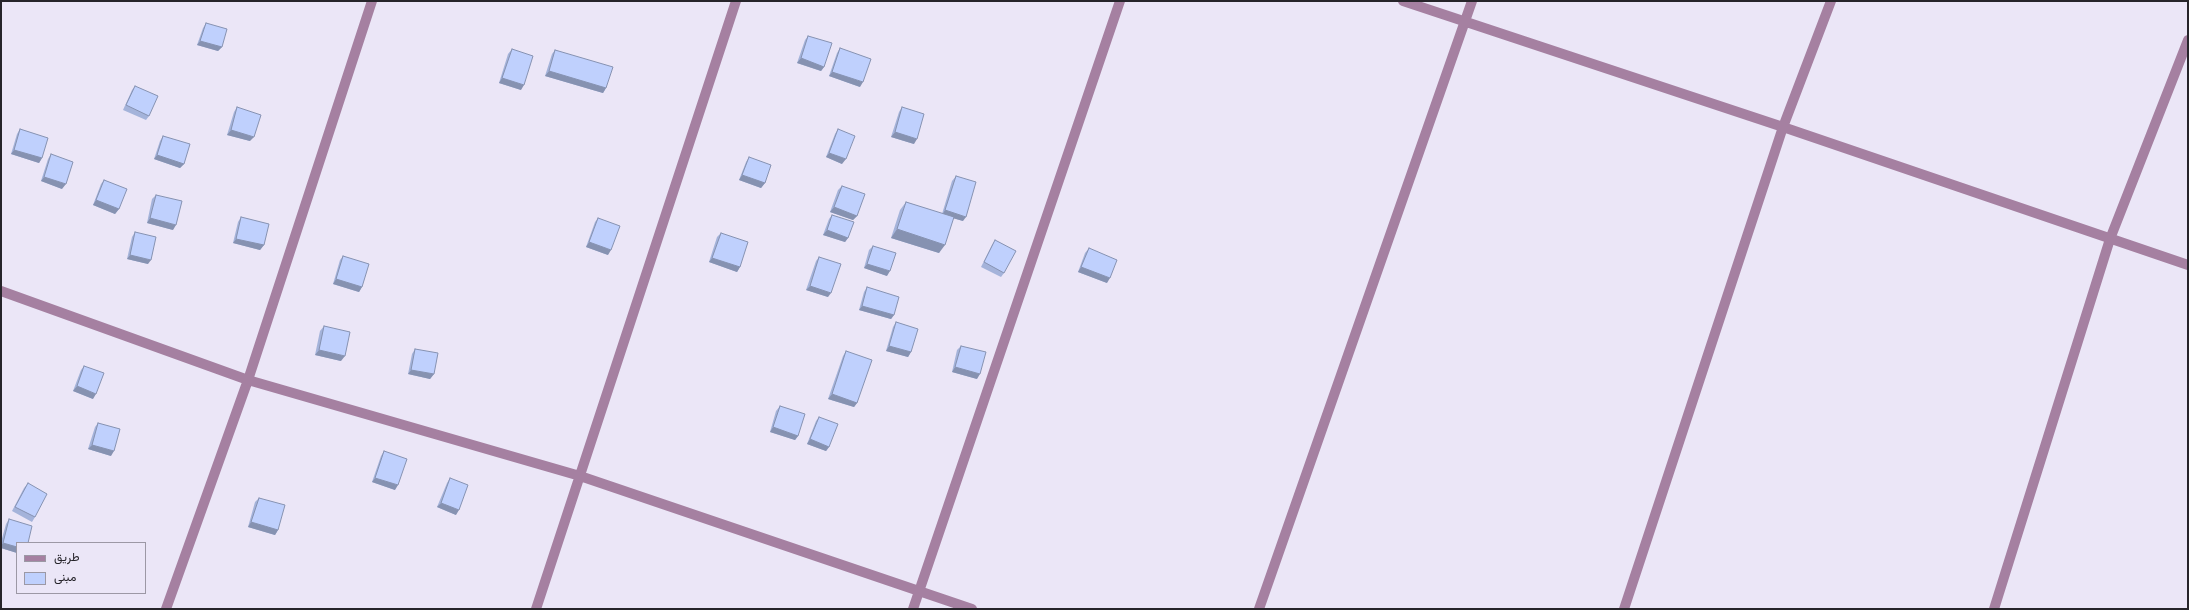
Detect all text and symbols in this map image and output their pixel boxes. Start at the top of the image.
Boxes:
legend [16,542,146,594]
text: طريق [54,550,79,564]
text: مبنى [54,570,76,584]

